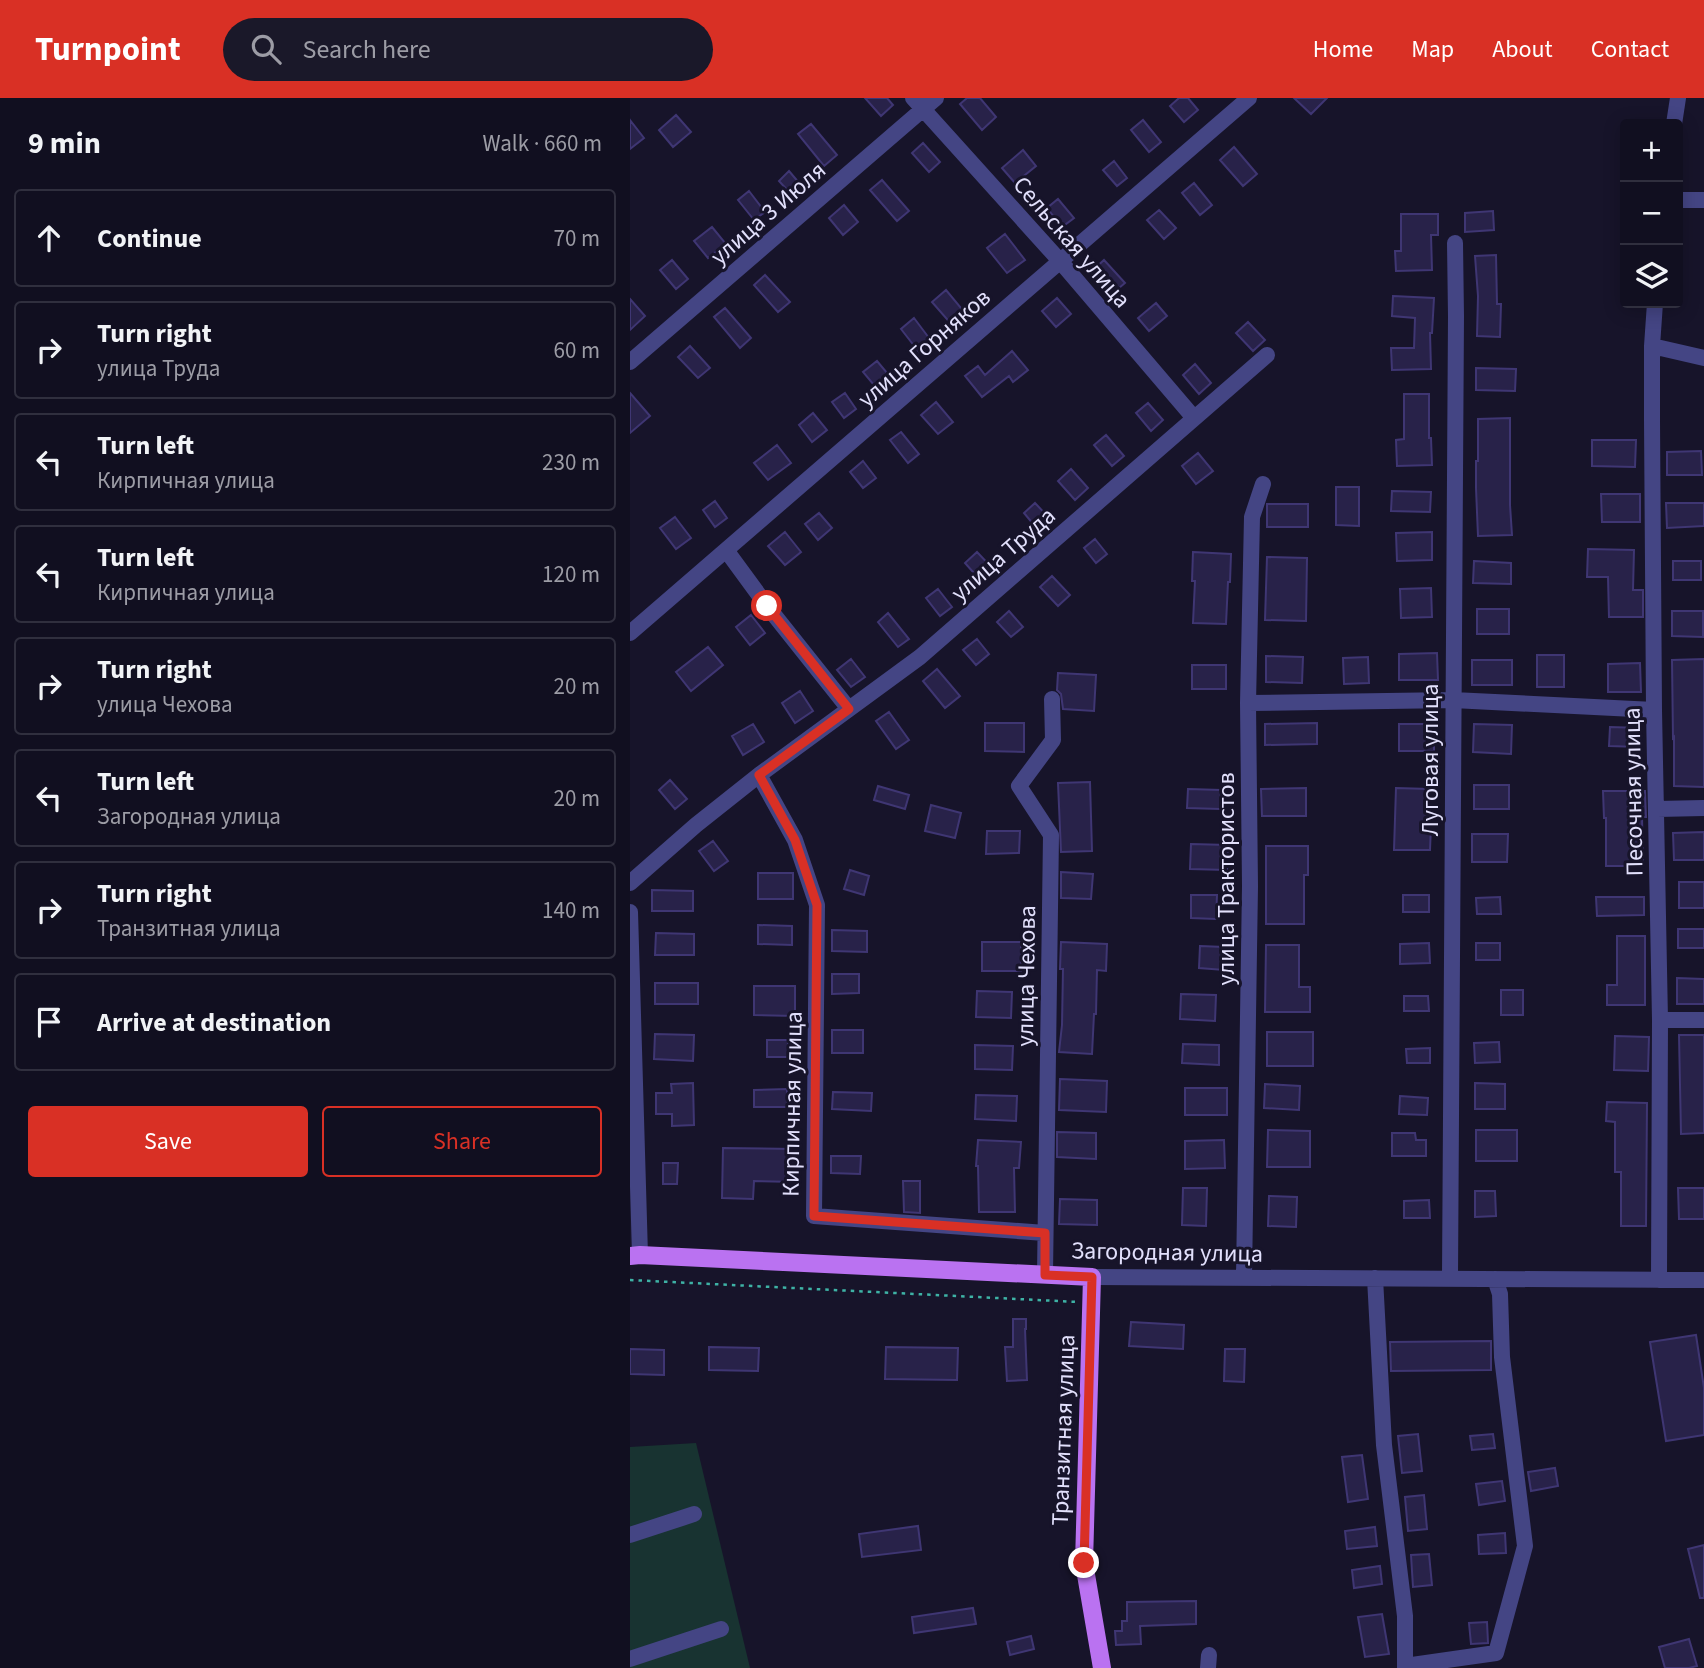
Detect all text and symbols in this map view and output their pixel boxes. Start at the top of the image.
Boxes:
search box [223,18,713,81]
text: Turnpoint [35,26,181,73]
icon: search [247,30,285,68]
text: Search here [303,31,431,68]
text: Home [1313,32,1373,67]
text: Map [1411,32,1454,67]
text: About [1492,32,1553,67]
text: Contact [1591,32,1669,67]
map controls [1620,119,1683,308]
button: + [1620,119,1683,182]
text: 9 min [28,122,101,165]
text: Walk · 660 m [483,127,602,160]
street label: улица 3 Июля [703,153,834,274]
street label: Сельская улица [1004,169,1139,316]
button: − [1620,182,1683,245]
icon: ahead [30,219,68,257]
text: Continue [97,220,202,257]
text: 70 m [553,222,600,255]
button: layers [1620,245,1683,308]
street label: улица Горняков [850,281,998,416]
text: Turn right [97,315,212,352]
icon: right [30,331,68,369]
text: 60 m [553,334,600,367]
text: улица Труда [97,352,220,385]
text: Turn left [97,427,194,464]
icon: left [30,443,68,481]
text: 230 m [542,446,600,479]
text: Кирпичная улица [97,464,275,497]
street label: улица Труда [943,499,1063,610]
text: Turn left [97,539,194,576]
icon: left [30,555,68,593]
text: 120 m [542,558,600,591]
text: Кирпичная улица [97,576,275,609]
route start [751,590,782,621]
text: Turn right [97,651,212,688]
icon: right [30,667,68,705]
text: 20 m [553,670,600,703]
street label: Луговая улица [1413,684,1448,836]
text: улица Чехова [97,688,232,721]
street label: Песочная улица [1615,707,1652,877]
text: Turn left [97,763,194,800]
street label: улица Трактористов [1209,772,1244,986]
icon: left [30,779,68,817]
text: 20 m [553,782,600,815]
text: Загородная улица [97,800,281,833]
text: Turn right [97,875,212,912]
icon: right [30,891,68,929]
text: 140 m [542,894,600,927]
street label: улица Чехова [1008,905,1045,1047]
text: Транзитная улица [97,912,281,945]
icon: arrive [30,1003,68,1041]
text: Arrive at destination [97,1004,331,1041]
street label: Кирпичная улица [773,1011,812,1197]
button: Save [28,1106,308,1177]
button: Share [322,1106,602,1177]
street label: Загородная улица [1071,1233,1263,1272]
street label: Транзитная улица [1043,1334,1084,1526]
route end [1068,1547,1099,1578]

